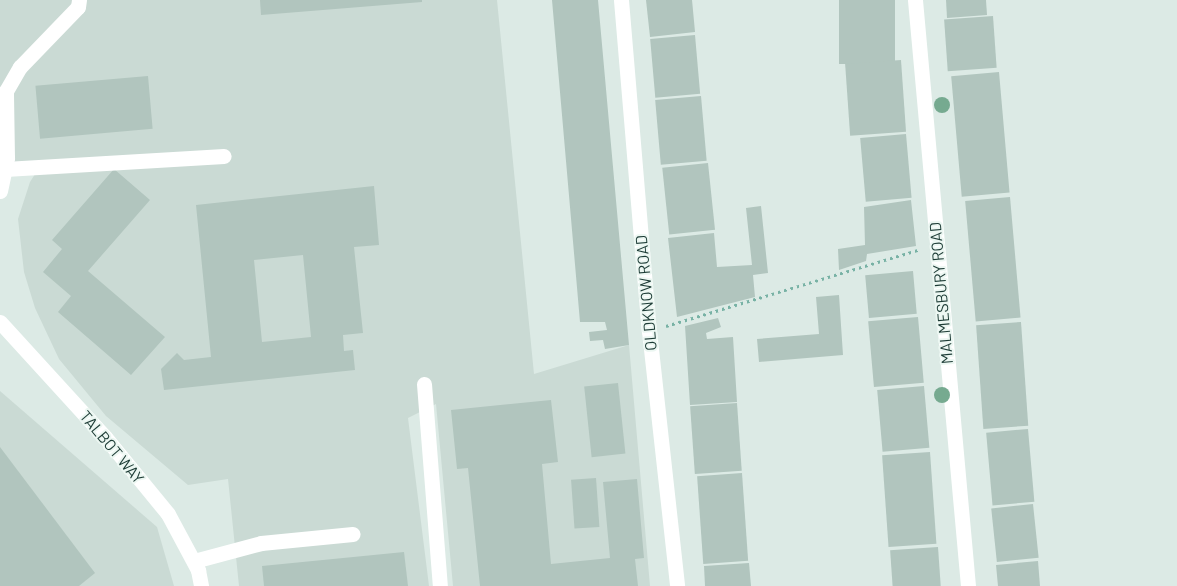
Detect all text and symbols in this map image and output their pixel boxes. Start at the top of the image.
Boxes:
street label: MALMESBURY ROAD [925,221,957,365]
street label: OLDKNOW ROAD [631,234,661,352]
street label: TALBOT WAY [76,407,148,487]

